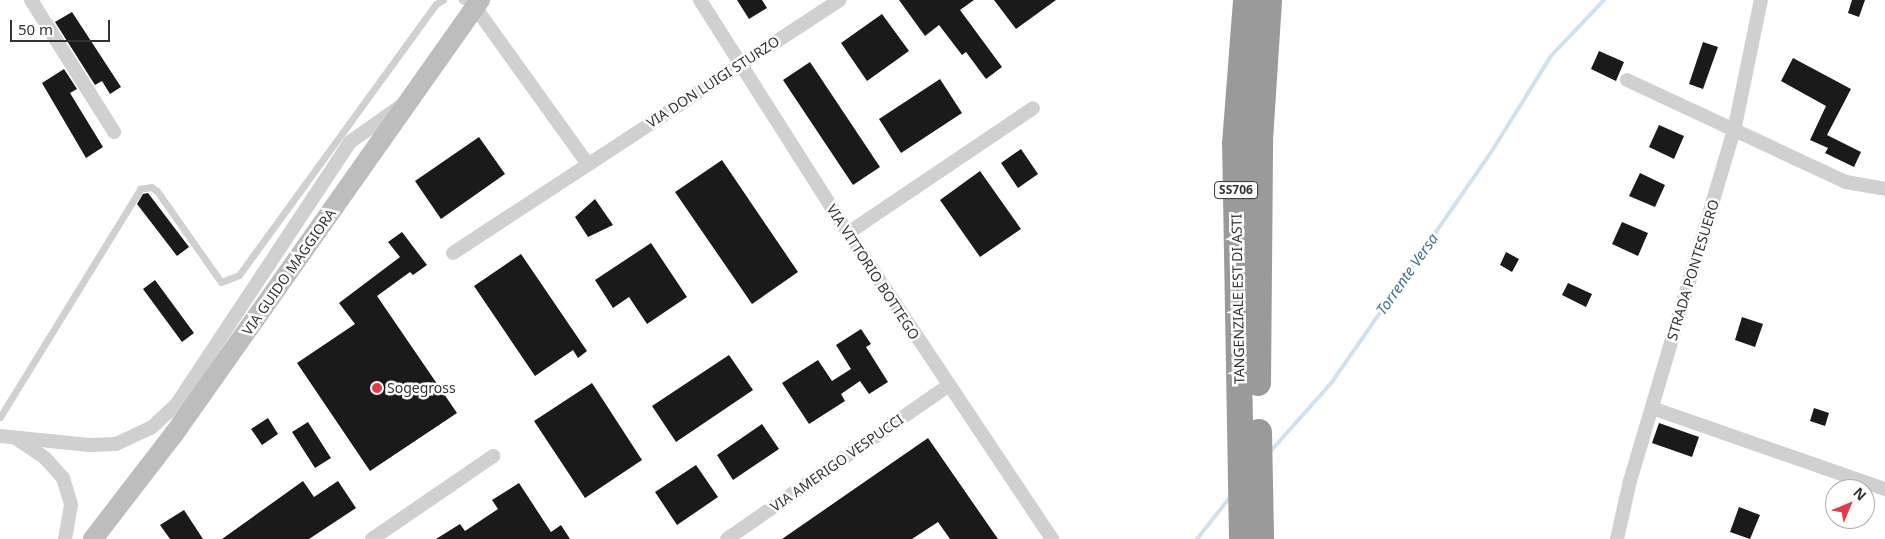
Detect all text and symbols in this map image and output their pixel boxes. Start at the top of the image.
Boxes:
scale bar [12,10,112,42]
text: 50 m [18,19,53,39]
street label: VIA DON LUIGI STURZO [643,33,783,131]
road number: SS706 [1214,180,1258,200]
street label: STRADA PONTESUERO [1664,197,1722,343]
street label: VIA VITTORIO BOTTEGO [823,201,923,343]
street label: VIA GUIDO MAGGIORA [239,205,339,339]
street label: TANGENZIALE EST DI ASTI [1228,214,1248,384]
water label: Torrente Versa [1372,230,1442,318]
place label: Sogegross [387,380,456,396]
marker: Sogegross [371,382,383,394]
street label: VIA AMERIGO VESPUCCI [767,411,907,515]
north arrow [1825,479,1875,529]
text: N [1850,483,1871,504]

